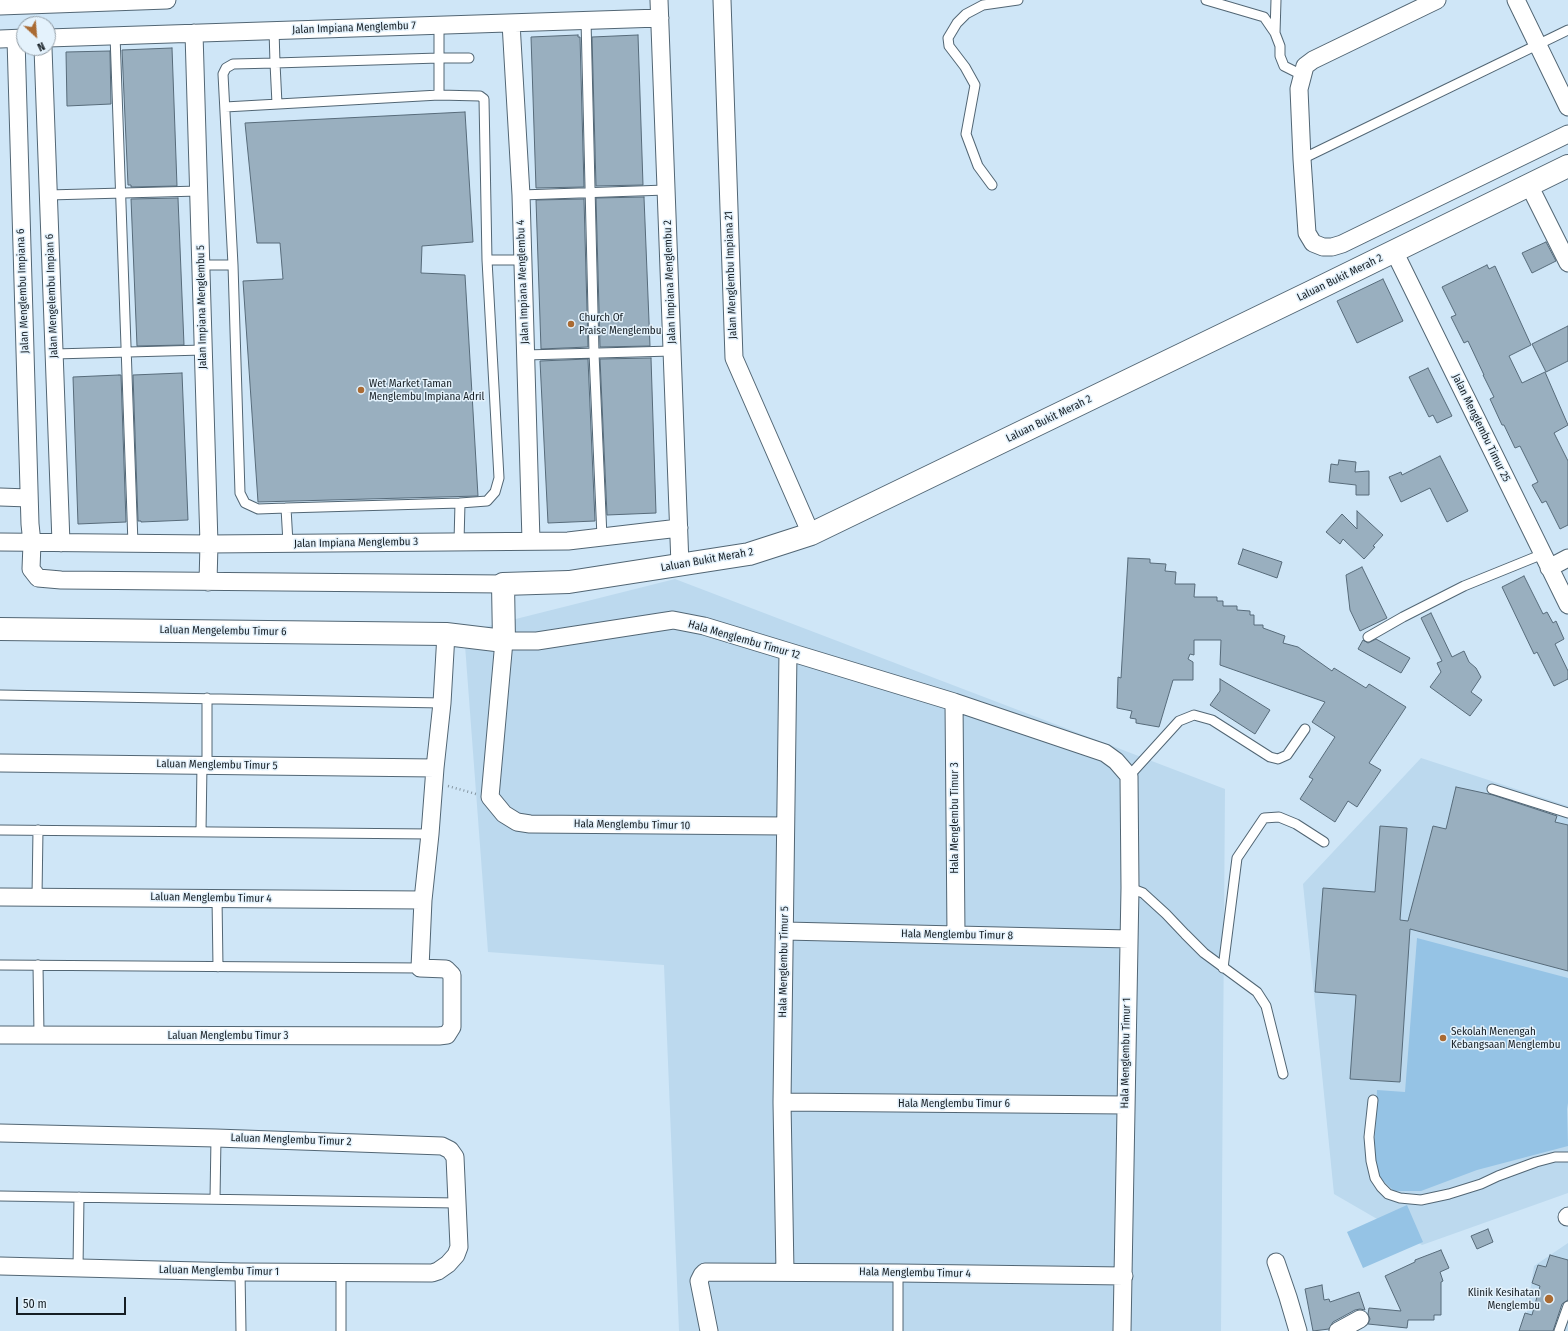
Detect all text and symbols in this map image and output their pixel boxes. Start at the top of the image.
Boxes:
north arrow [16,16,56,56]
street label: Jalan Impiana Menglembu 7 [292,19,416,37]
text: N [35,39,47,54]
street label: Jalan Menglembu Impiana 21 [722,211,740,339]
street label: Jalan Impiana Menglembu 4 [514,220,532,344]
street label: Jalan Impiana Menglembu 2 [661,220,679,344]
street label: Jalan Menglembu Impiana 6 [14,228,32,354]
street label: Jalan Mengelembu Impian 6 [43,234,61,358]
street label: Jalan Impiana Menglembu 5 [194,245,210,369]
street label: Laluan Bukit Merah 2 [1295,252,1385,304]
place label: Church Of Praise Menglembu [579,311,661,337]
marker: Church Of Praise Menglembu [566,319,576,329]
street label: Jalan Menglembu Timur 25 [1449,372,1513,484]
place label: Wet Market Taman Menglembu Impiana Adril [369,377,484,403]
marker: Wet Market Taman Menglembu Impiana Adril [356,385,366,395]
street label: Laluan Bukit Merah 2 [1004,393,1094,445]
street label: Jalan Impiana Menglembu 3 [294,535,418,551]
street label: Laluan Bukit Merah 2 [660,545,754,575]
street label: Hala Menglembu Timur 12 [687,618,801,662]
street label: Laluan Mengelembu Timur 6 [159,623,287,639]
street label: Laluan Menglembu Timur 5 [156,757,278,773]
street label: Hala Menglembu Timur 3 [948,762,962,874]
street label: Hala Menglembu Timur 10 [574,817,690,833]
street label: Laluan Menglembu Timur 4 [150,890,272,906]
street label: Hala Menglembu Timur 5 [776,906,792,1018]
street label: Hala Menglembu Timur 8 [901,927,1013,943]
street label: Hala Menglembu Timur 1 [1118,998,1134,1108]
place label: Sekolah Menengah Kebangsaan Menglembu [1451,1025,1560,1051]
street label: Laluan Menglembu Timur 3 [167,1029,289,1043]
marker: Sekolah Menengah Kebangsaan Menglembu [1438,1033,1448,1043]
street label: Hala Menglembu Timur 6 [898,1097,1010,1111]
street label: Laluan Menglembu Timur 2 [230,1131,352,1149]
street label: Laluan Menglembu Timur 1 [159,1263,279,1279]
street label: Hala Menglembu Timur 4 [859,1265,971,1281]
place label: Klinik Kesihatan Menglembu [1468,1286,1540,1312]
scale bar [18,1289,128,1315]
marker: Klinik Kesihatan Menglembu [1543,1293,1555,1305]
text: 50 m [23,1297,47,1311]

